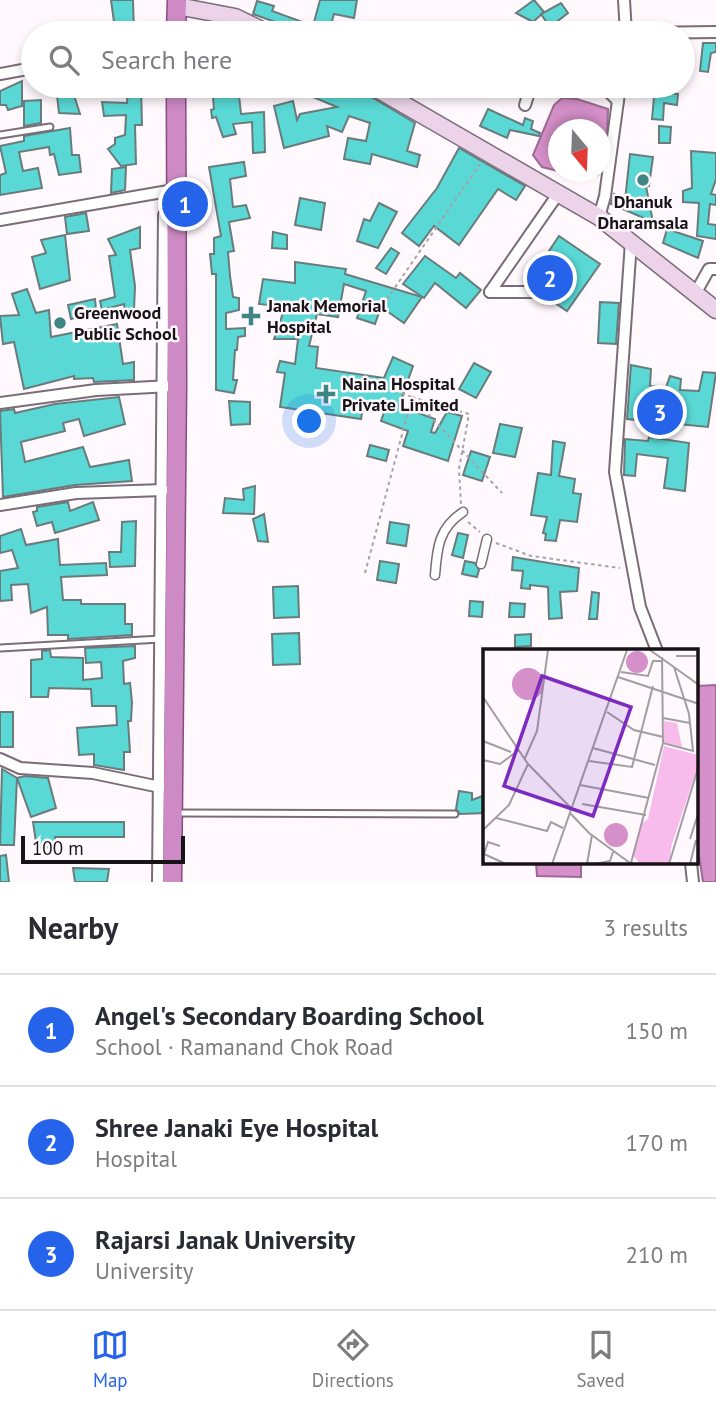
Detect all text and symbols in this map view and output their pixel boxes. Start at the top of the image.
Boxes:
search box [21,21,695,98]
icon: search [45,41,83,79]
text: Search here [101,43,232,76]
north arrow [548,119,611,182]
marker: Dhanuk Dharamsala [635,172,651,188]
pin: 1 [162,178,208,230]
place label: Dhanuk Dharamsala [598,190,688,234]
pin: 2 [527,252,573,304]
place label: Janak Memorial Hospital [266,294,387,338]
place label: Greenwood Public School [74,301,178,345]
marker: Janak Memorial Hospital [241,306,261,326]
marker: Greenwood Public School [52,315,68,331]
place label: Naina Hospital Private Limited [342,372,459,416]
marker: Naina Hospital Private Limited [316,384,336,404]
pin: 3 [637,386,683,438]
your location [292,404,326,438]
inset map [483,649,698,864]
scale bar [21,833,186,865]
text: 100 m [32,836,84,860]
text: Nearby [28,908,118,947]
text: 3 results [604,913,688,942]
text: Angel's Secondary Boarding School [95,999,484,1032]
text: 1 [44,1016,58,1045]
text: 150 m [626,1016,688,1045]
text: School · Ramanand Chok Road [95,1032,393,1061]
text: Shree Janaki Eye Hospital [95,1111,378,1144]
text: 2 [44,1128,58,1157]
text: 170 m [626,1128,688,1157]
text: Hospital [95,1144,177,1173]
text: Rajarsi Janak University [95,1223,355,1256]
text: 3 [44,1240,58,1269]
text: 210 m [626,1240,688,1269]
text: University [95,1256,193,1285]
tab: Map [91,1326,129,1392]
tab: Directions [312,1326,394,1392]
tab: Saved [576,1326,625,1392]

